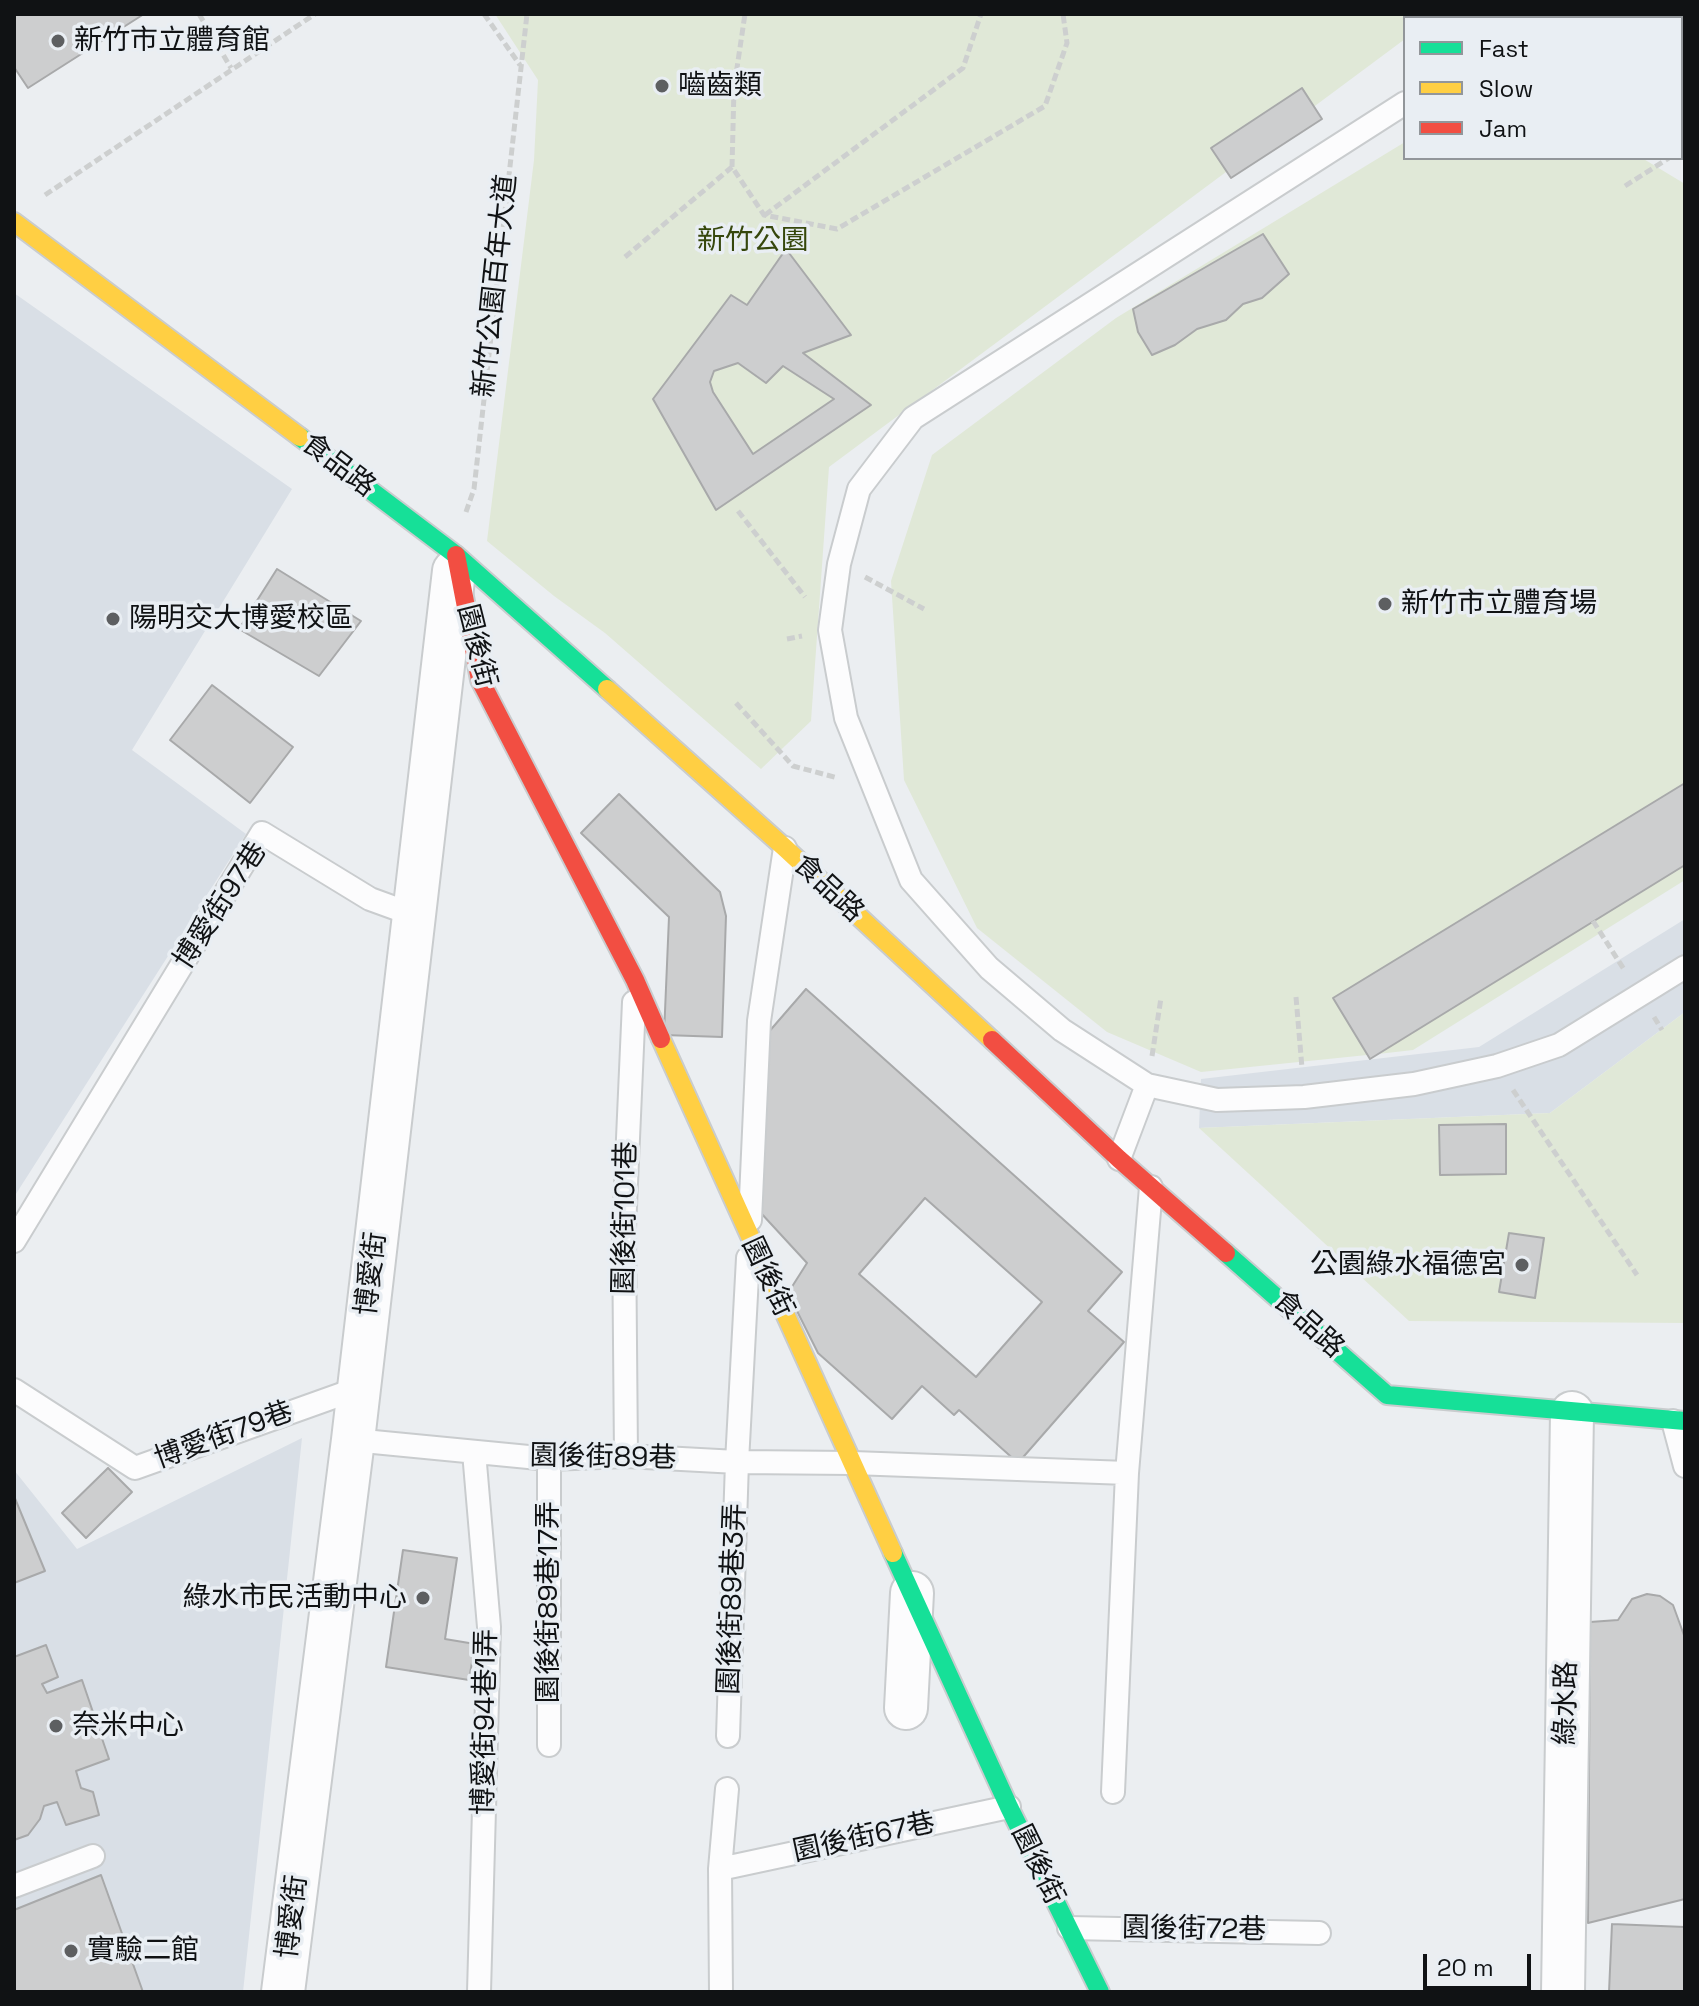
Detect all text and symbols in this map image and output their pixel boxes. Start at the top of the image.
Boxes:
legend [1403,16,1683,160]
place label: 新竹市立體育館 [74,24,270,58]
marker: 新竹市立體育館 [49,32,67,50]
text: Fast [1479,33,1529,64]
place label: 嚙齒類 [678,69,762,103]
text: Slow [1479,73,1533,104]
marker: 嚙齒類 [653,77,671,95]
text: Jam [1479,113,1527,144]
street label: 新竹公園百年大道 [468,173,524,399]
park label: 新竹公園 [697,224,809,258]
street label: 食品路 [294,427,382,505]
place label: 新竹市立體育場 [1401,587,1597,621]
marker: 新竹市立體育場 [1376,595,1394,613]
street label: 園後街 [450,601,502,691]
place label: 陽明交大博愛校區 [129,602,353,636]
marker: 陽明交大博愛校區 [104,610,122,628]
street label: 博愛街97巷 [168,836,274,976]
street label: 食品路 [786,848,870,930]
street label: 園後街101巷 [608,1141,644,1295]
street label: 博愛街 [350,1230,394,1318]
street label: 園後街 [734,1232,800,1322]
place label: 公園綠水福德宮 [1310,1248,1506,1282]
marker: 公園綠水福德宮 [1513,1256,1531,1274]
street label: 食品路 [1266,1284,1350,1366]
street label: 博愛街79巷 [150,1395,298,1477]
street label: 園後街89巷 [529,1440,677,1476]
street label: 園後街89巷17弄 [532,1501,566,1703]
street label: 園後街89巷3弄 [713,1503,753,1695]
place label: 綠水市民活動中心 [183,1581,407,1615]
marker: 綠水市民活動中心 [414,1589,432,1607]
street label: 博愛街94巷1弄 [468,1629,504,1815]
street label: 綠水路 [1549,1661,1585,1745]
place label: 奈米中心 [72,1709,184,1743]
marker: 奈米中心 [47,1717,65,1735]
street label: 園後街67巷 [790,1807,938,1869]
street label: 園後街 [1003,1820,1071,1910]
street label: 博愛街 [271,1873,315,1961]
street label: 園後街72巷 [1122,1912,1266,1948]
place label: 實驗二館 [87,1934,199,1968]
scale bar [1427,1938,1535,1988]
marker: 實驗二館 [62,1942,80,1960]
text: 20 m [1437,1952,1494,1983]

